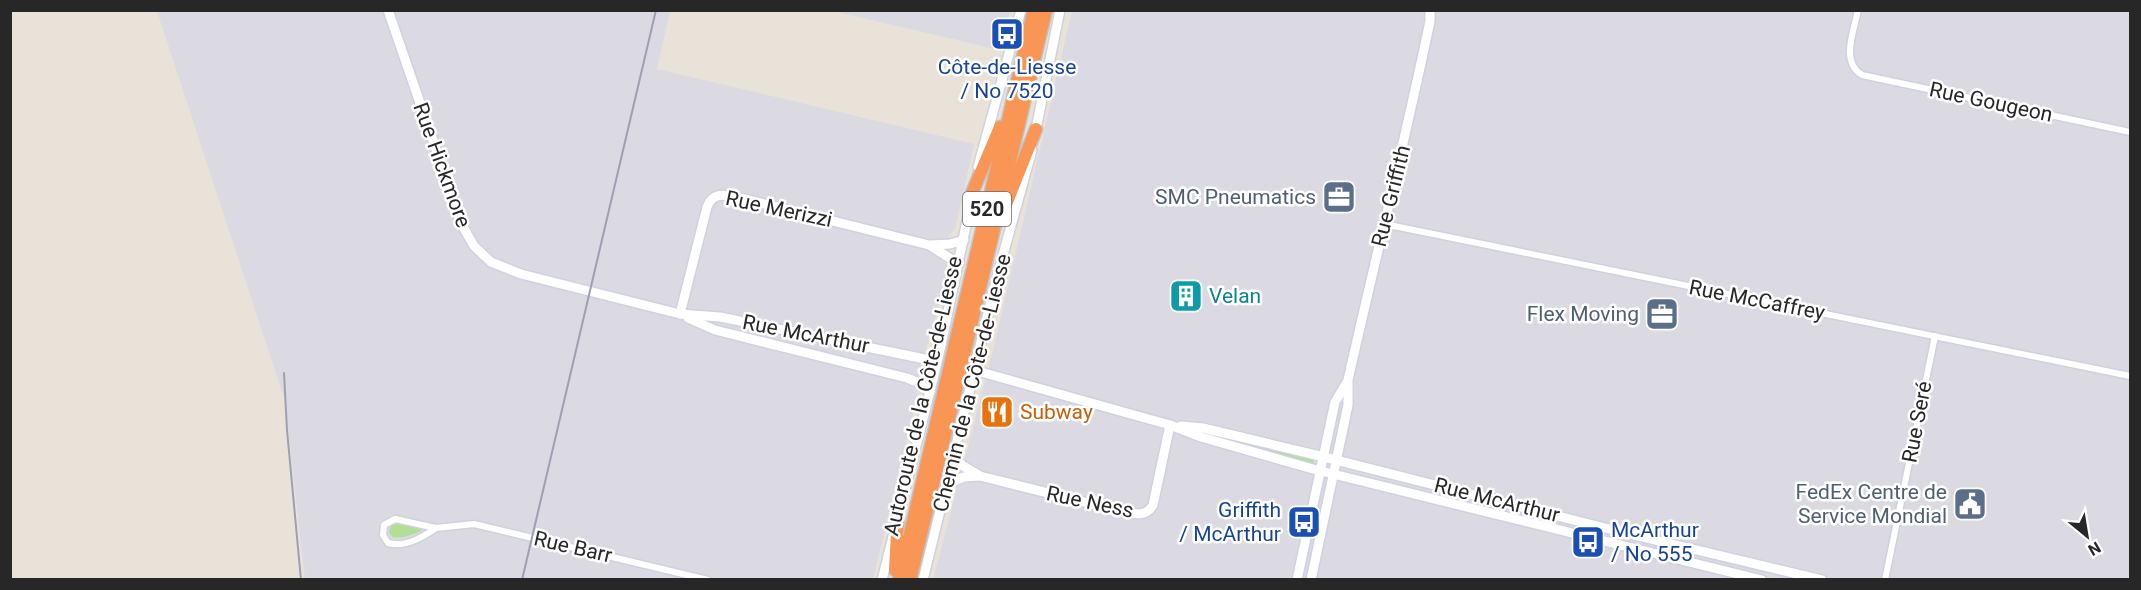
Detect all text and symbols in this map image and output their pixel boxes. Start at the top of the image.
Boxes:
bus stop icon: Côte-de-Liesse / No 7520 [989,16,1025,52]
place label: Côte-de-Liesse / No 7520 [938,55,1076,103]
street label: Rue Gougeon [1927,77,2055,127]
street label: Rue Hickmore [408,99,476,231]
street label: Rue Griffith [1367,143,1415,249]
office icon: SMC Pneumatics [1321,179,1357,215]
place label: SMC Pneumatics [1155,185,1316,209]
street label: Rue Merizzi [723,186,835,232]
road number: 520 [963,192,1011,226]
street label: Chemin de la Côte-de-Liesse [928,251,1016,515]
street label: Autoroute de la Côte-de-Liesse [879,254,967,538]
street label: Rue McCaffrey [1687,275,1827,325]
building icon: Velan [1168,278,1204,314]
place label: Velan [1209,284,1261,308]
office icon: Flex Moving [1644,296,1680,332]
place label: Flex Moving [1527,302,1639,326]
street label: Rue McArthur [741,310,871,358]
street label: Rue Seré [1897,379,1937,465]
restaurant icon: Subway [979,394,1015,430]
place label: Subway [1020,400,1093,424]
street label: Rue McArthur [1432,473,1562,527]
place label: FedEx Centre de Service Mondial [1796,480,1947,528]
street label: Rue Ness [1044,481,1136,523]
public building icon: FedEx Centre de Service Mondial [1952,486,1988,522]
place label: Griffith / McArthur [1179,498,1281,546]
bus stop icon: Griffith / McArthur [1286,504,1322,540]
north arrow [2057,506,2117,566]
place label: McArthur / No 555 [1611,518,1699,566]
bus stop icon: McArthur / No 555 [1570,524,1606,560]
street label: Rue Barr [532,526,614,568]
text: N [2085,538,2104,560]

